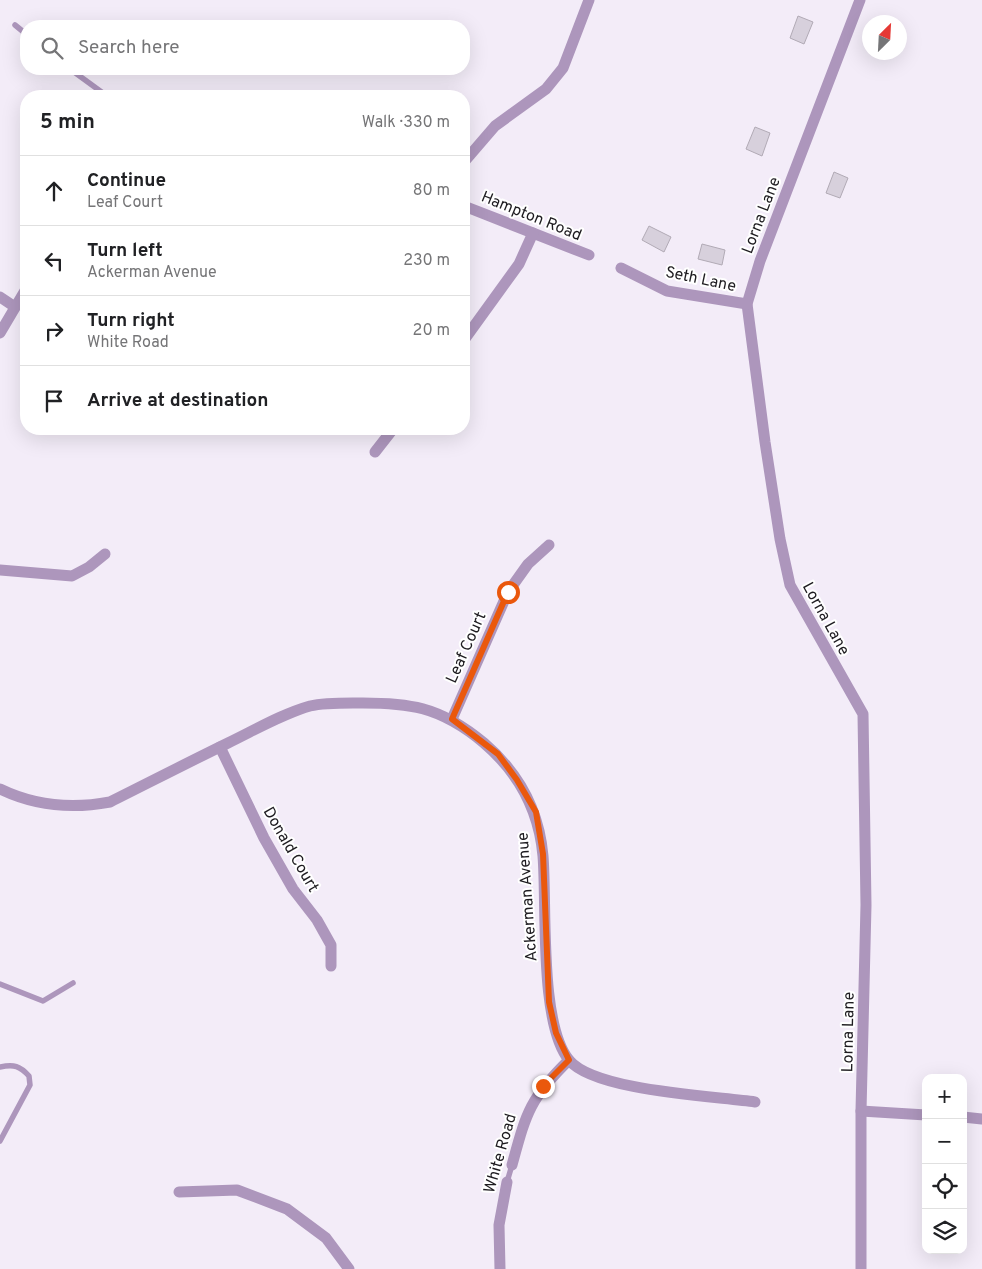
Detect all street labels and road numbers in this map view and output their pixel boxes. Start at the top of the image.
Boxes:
street label: Lorna Lane [738,174,786,257]
street label: Hampton Road [478,188,584,246]
street label: Seth Lane [663,263,738,297]
street label: Lorna Lane [797,579,854,659]
street label: Leaf Court [442,609,491,687]
street label: Donald Court [258,804,323,896]
street label: Ackerman Avenue [514,832,542,962]
street label: Lorna Lane [838,992,860,1073]
street label: White Road [480,1111,522,1196]

